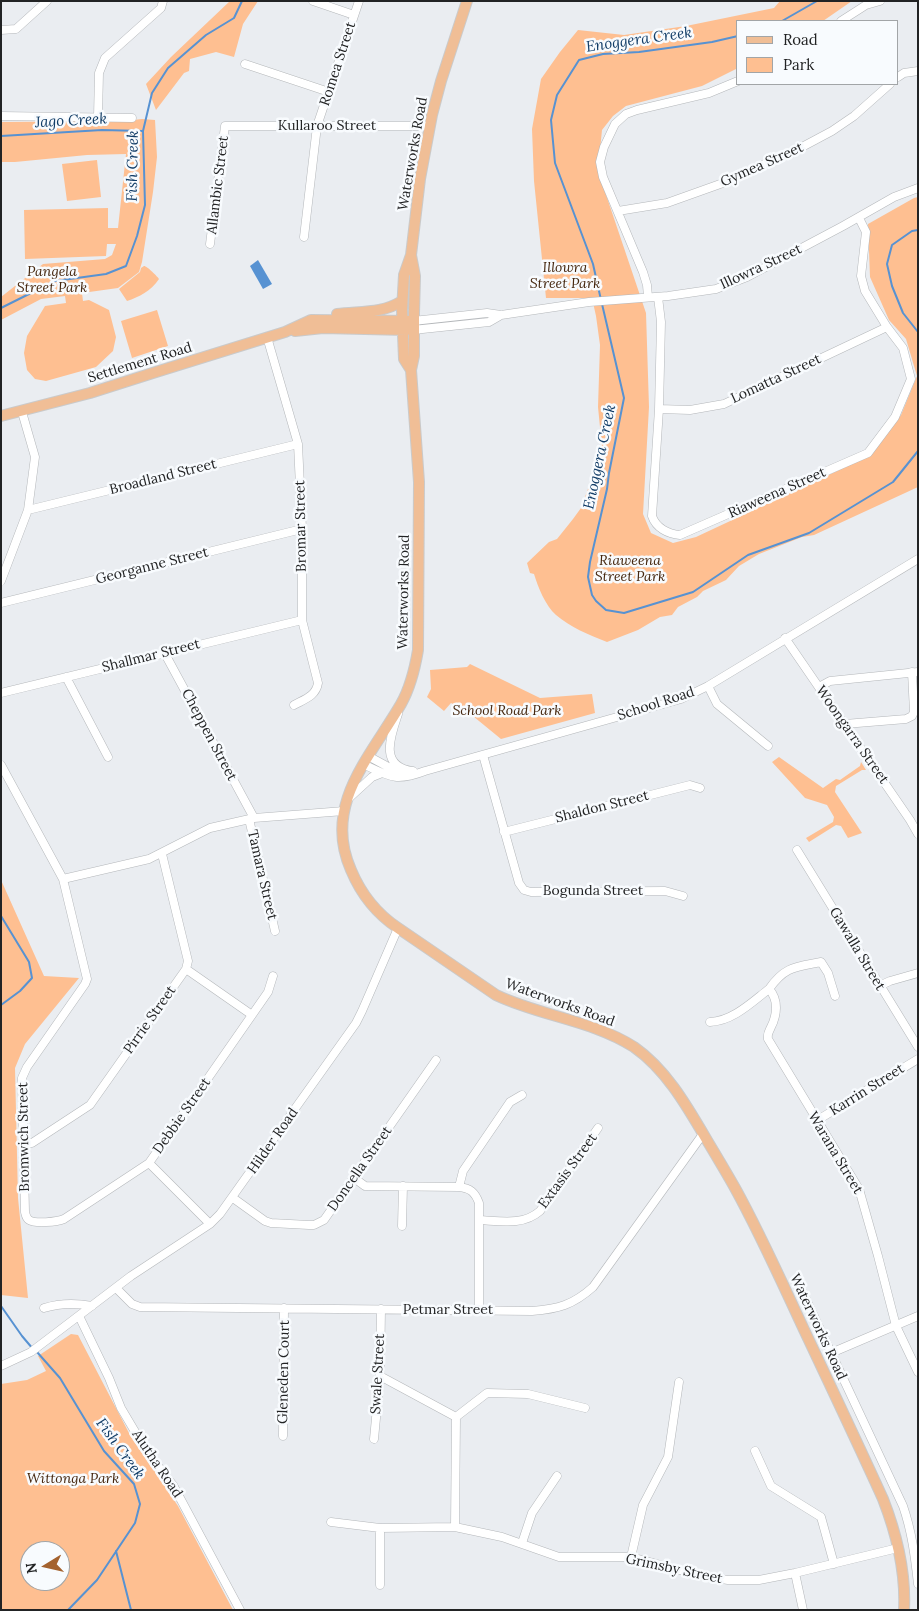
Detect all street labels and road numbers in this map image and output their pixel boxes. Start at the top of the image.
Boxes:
street label: Romea Street [316,20,360,108]
street label: Waterworks Road [395,96,431,212]
street label: Kullaroo Street [278,118,376,134]
street label: Allambic Street [204,135,232,235]
street label: Gymea Street [718,139,806,191]
street label: Illowra Street [718,241,804,293]
street label: Settlement Road [86,339,194,387]
street label: Lomatta Street [728,351,824,407]
street label: Broadland Street [108,456,218,498]
street label: Riaweena Street [726,464,828,522]
street label: Bromar Street [292,480,310,572]
street label: Waterworks Road [395,534,413,650]
street label: Georganne Street [94,544,210,588]
street label: Shallmar Street [100,636,202,676]
street label: Woongarra Street [812,683,892,787]
street label: School Road [615,684,697,724]
street label: Cheppen Street [178,686,240,784]
street label: Shaldon Street [553,787,651,827]
street label: Tamara Street [243,828,281,922]
street label: Bogunda Street [543,883,643,899]
street label: Gawalla Street [826,904,888,994]
street label: Waterworks Road [503,975,617,1031]
street label: Pirrie Street [120,983,180,1057]
street label: Karrin Street [827,1060,907,1120]
street label: Debbie Street [150,1075,214,1157]
street label: Bromwich Street [15,1082,33,1192]
street label: Hilder Road [244,1105,302,1177]
street label: Warana Street [804,1109,866,1197]
street label: Doncella Street [324,1123,396,1215]
street label: Extasis Street [535,1130,601,1212]
street label: Waterworks Road [786,1271,850,1383]
street label: Petmar Street [403,1302,493,1318]
street label: Gleneden Court [275,1320,293,1424]
street label: Swale Street [367,1333,389,1415]
street label: Alutha Road [128,1427,186,1501]
street label: Grimsby Street [624,1551,724,1587]

